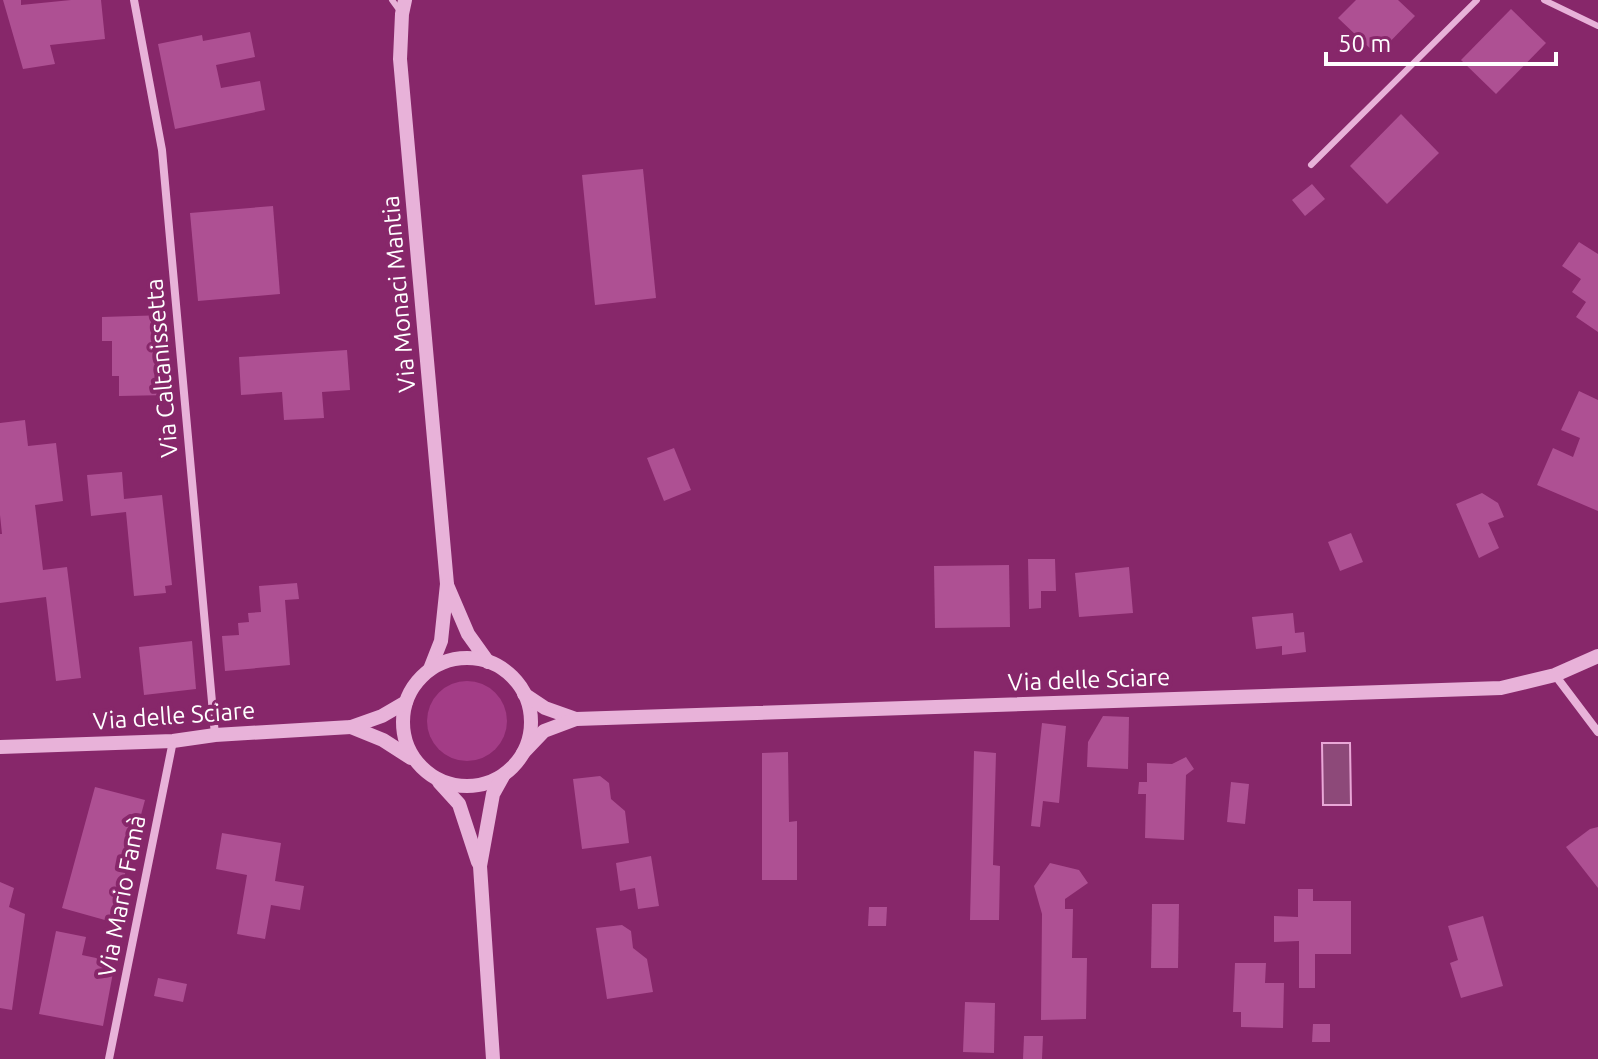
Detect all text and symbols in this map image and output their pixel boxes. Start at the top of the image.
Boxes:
scale bar [1326,16,1556,66]
text: 50 m [1338,30,1391,57]
street label: Via Monaci Mantia [376,194,421,394]
street label: Via Caltanissetta [140,277,183,459]
street label: Via delle Sciare [1007,663,1171,696]
street label: Via delle Sciare [92,696,256,735]
street label: Via Mario Famà [93,813,150,979]

